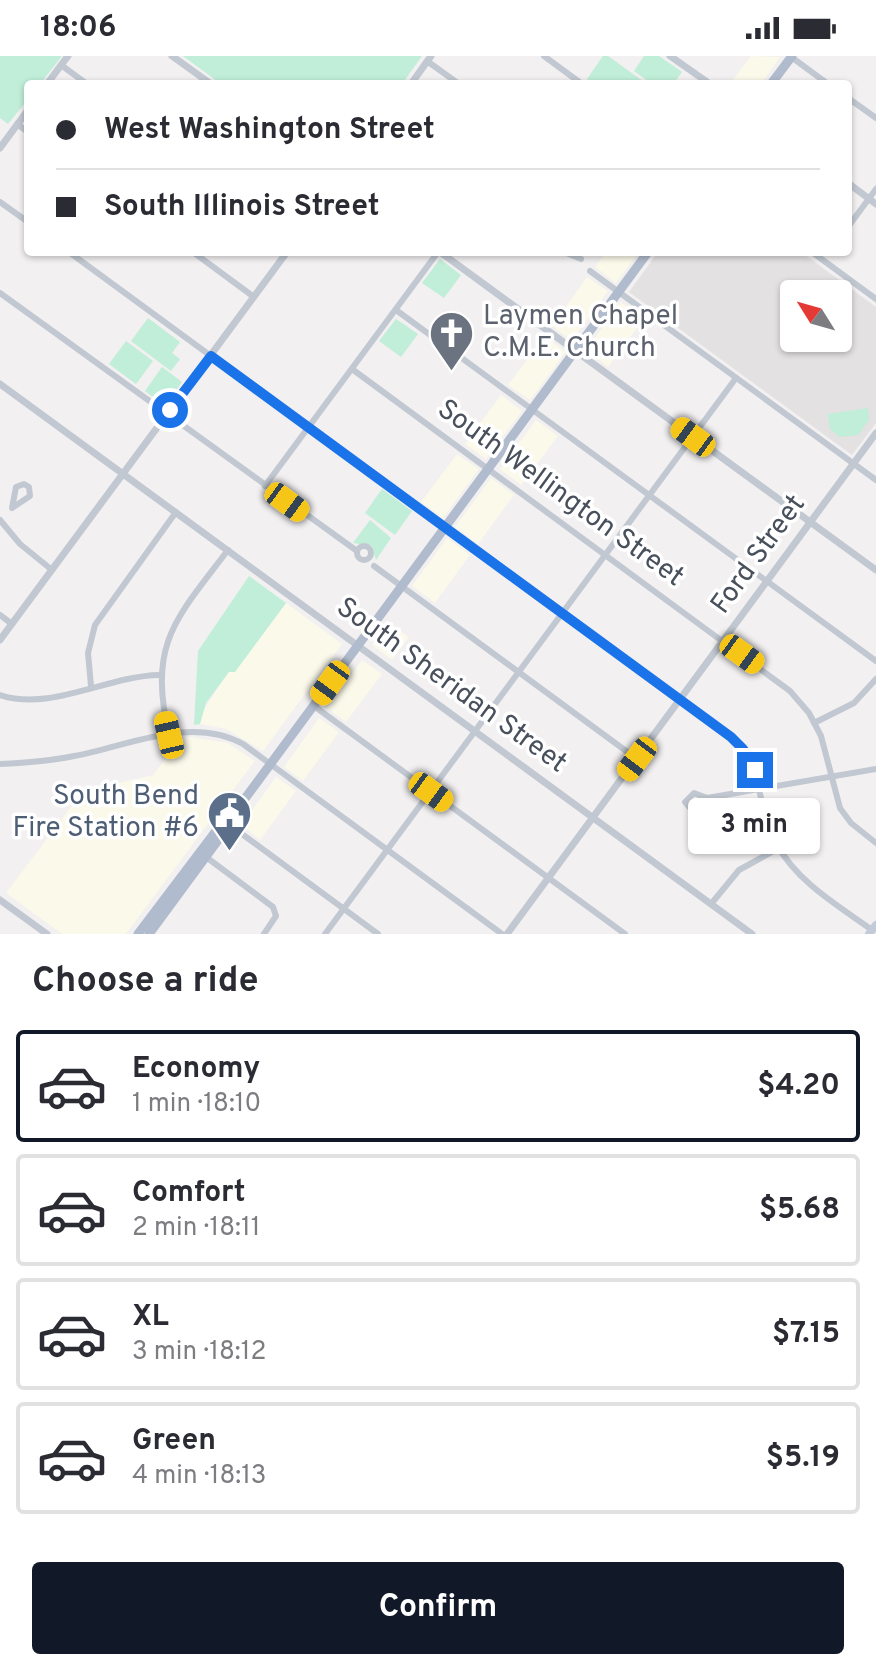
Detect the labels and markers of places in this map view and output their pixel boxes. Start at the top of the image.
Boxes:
place label: Laymen Chapel C.M.E. Church [483,299,678,367]
church icon: Laymen Chapel C.M.E. Church [428,309,476,372]
place label: South Bend Fire Station #6 [12,779,199,847]
public building icon: South Bend Fire Station #6 [206,789,254,852]

